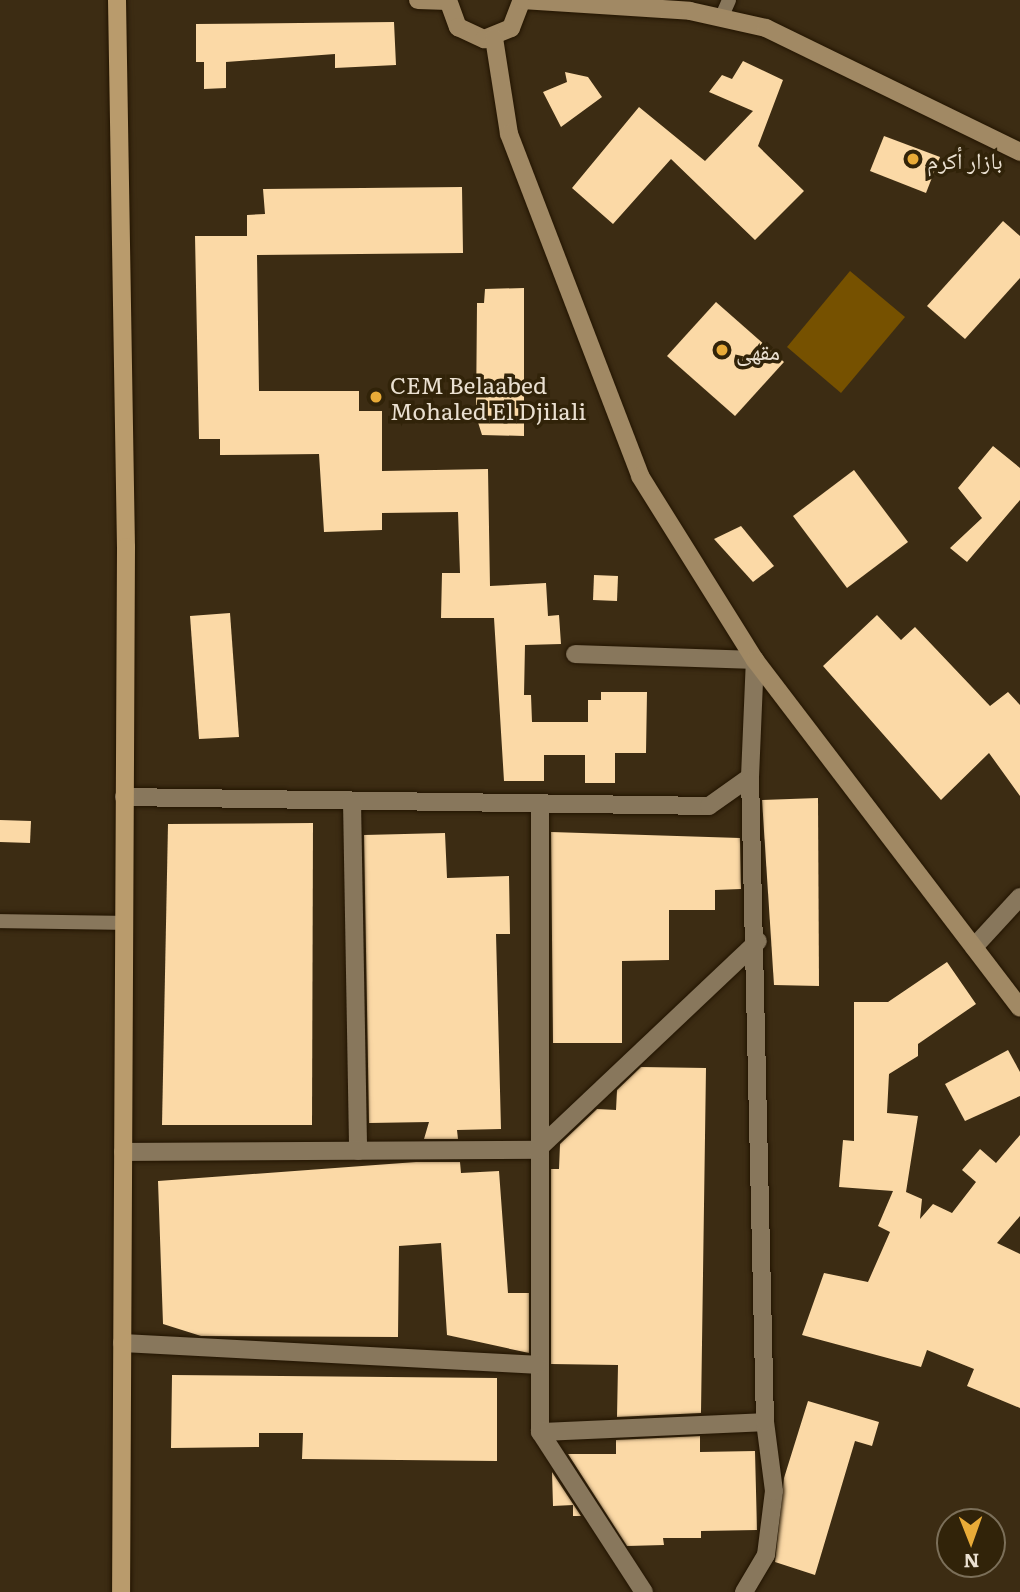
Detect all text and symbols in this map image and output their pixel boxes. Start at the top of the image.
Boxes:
place label: بازار أكرم [927,145,1003,173]
marker: بازار أكرم [905,151,921,167]
place label: مقهى [736,336,780,364]
marker: مقهى [714,342,730,358]
place label: CEM Belaabed Mohaled El Djilali [390,370,586,424]
marker: CEM Belaabed Mohaled El Djilali [368,389,384,405]
north arrow [936,1508,1006,1578]
text: N [963,1548,980,1576]

